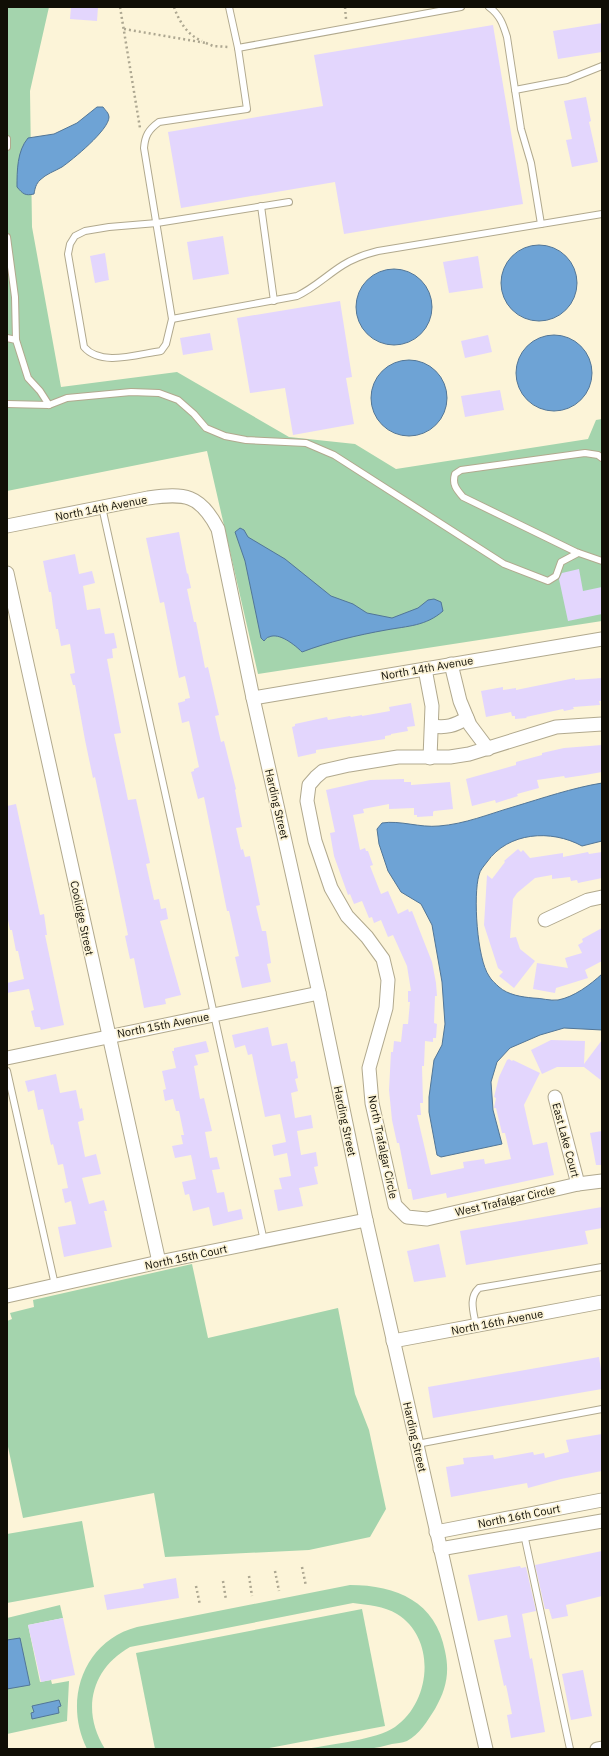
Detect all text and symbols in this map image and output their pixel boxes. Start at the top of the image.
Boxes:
street label: North 14th Avenue [54,492,148,524]
street label: North 14th Avenue [380,653,474,683]
street label: Harding Street [262,768,292,841]
street label: Coolidge Street [67,879,97,957]
street label: North 15th Avenue [116,1009,210,1041]
street label: Harding Street [331,1085,359,1158]
street label: North Trafalgar Circle [365,1094,401,1200]
street label: East Lake Court [549,1101,583,1179]
street label: West Trafalgar Circle [454,1183,556,1219]
street label: North 15th Court [144,1241,229,1273]
street label: North 16th Avenue [450,1306,544,1338]
street label: Harding Street [400,1401,430,1474]
street label: North 16th Court [477,1501,562,1531]

